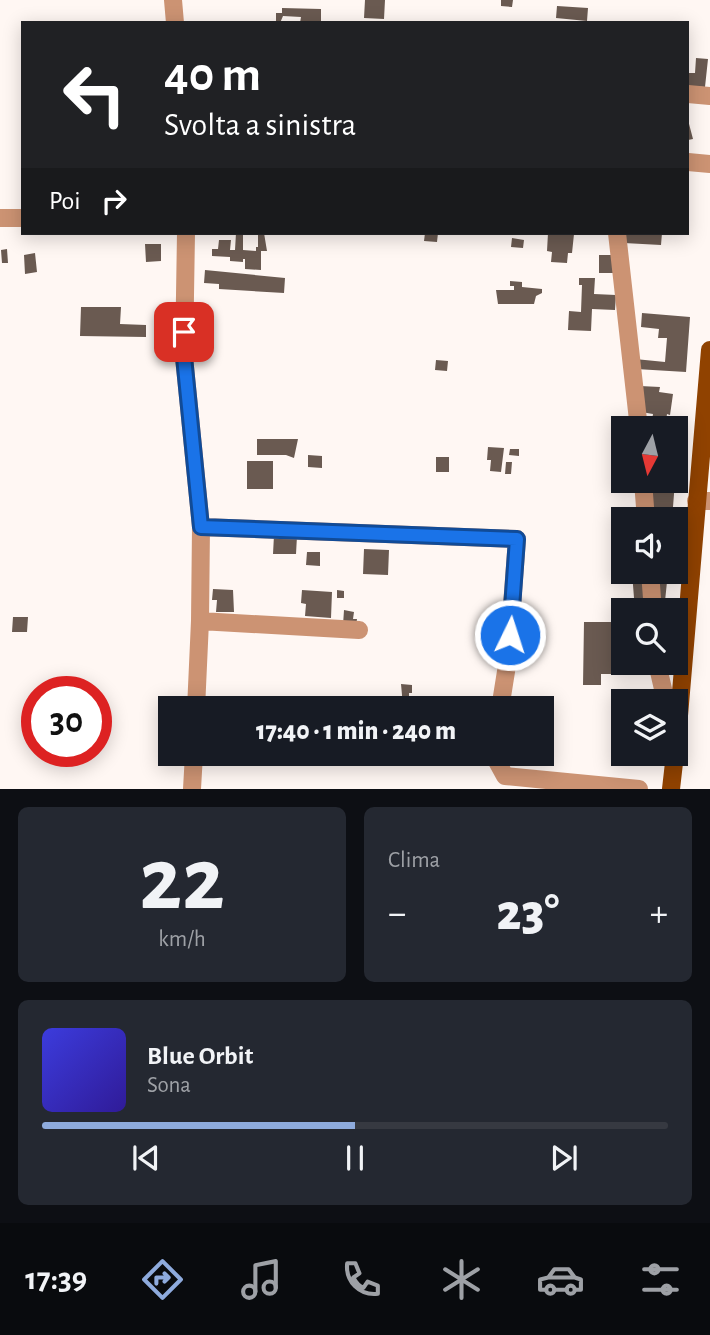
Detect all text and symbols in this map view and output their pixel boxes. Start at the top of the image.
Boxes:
icon: left [49,49,140,140]
text: 40 m [164,51,261,100]
text: Svolta a sinistra [164,109,356,141]
icon: right [95,182,133,220]
text: Poi [49,188,81,214]
pin [154,302,214,362]
icon: arrive [165,313,203,351]
north arrow [611,416,688,494]
map controls [611,416,688,766]
button: sound [611,507,688,584]
position arrow [473,598,547,672]
button: search [611,598,688,675]
speed limit sign: 30 [21,676,112,767]
button: layers [611,689,688,766]
text: 17:40 · 1 min · 240 m [256,718,456,744]
text: 22 [139,835,225,926]
text: Clima [388,849,440,872]
text: 23° [497,887,559,939]
text: − [388,895,406,933]
text: + [650,895,668,933]
text: km/h [158,928,206,951]
text: Blue Orbit [147,1043,253,1069]
text: Sona [147,1074,191,1097]
icon: previous [127,1139,165,1177]
icon: pause [336,1139,374,1177]
icon: next [545,1139,583,1177]
icon: directions [138,1255,187,1304]
icon: music [237,1255,286,1304]
icon: phone [337,1255,386,1304]
icon: climate [437,1255,486,1304]
icon: car [536,1255,585,1304]
icon: filters [636,1255,685,1304]
text: 17:39 [25,1263,87,1295]

